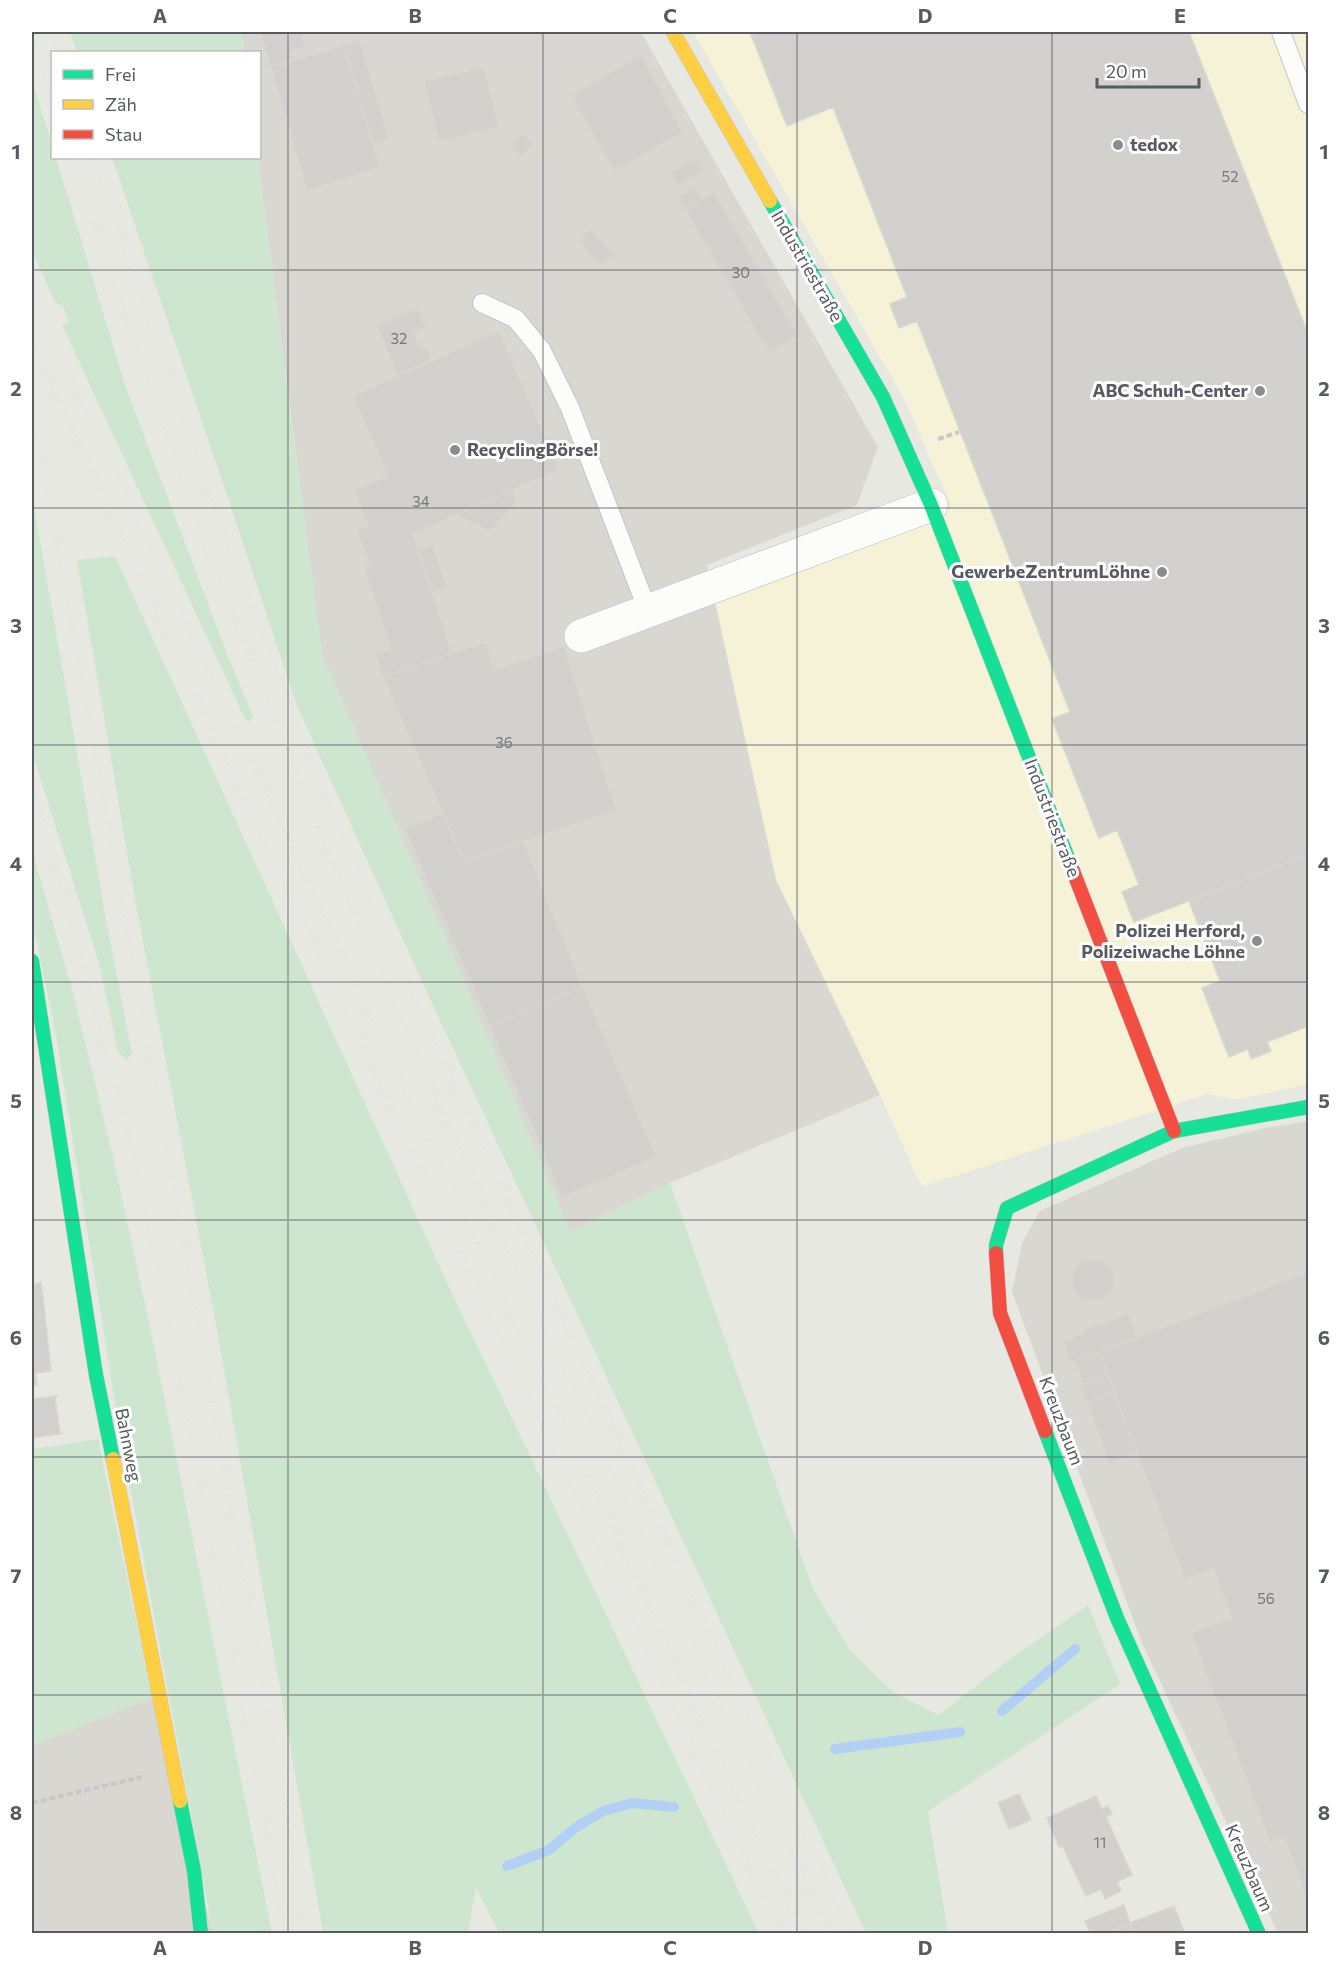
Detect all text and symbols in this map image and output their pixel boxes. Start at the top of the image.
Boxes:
text: A [153,3,167,27]
text: B [408,3,422,27]
text: C [663,3,677,27]
text: D [918,3,932,27]
text: E [1174,3,1186,27]
legend [51,51,261,159]
scale bar [1097,51,1199,89]
text: 20 m [1106,60,1147,82]
text: Frei [105,63,136,85]
text: Zäh [105,93,137,115]
text: Stau [105,123,142,145]
place label: tedox [1130,133,1178,155]
marker: tedox [1111,138,1125,152]
text: 1 [11,139,21,163]
text: 1 [1319,139,1329,163]
house number: 52 [1222,167,1238,185]
street label: Industriestraße [767,206,849,325]
house number: 30 [732,263,750,281]
house number: 32 [391,329,407,347]
text: 2 [10,376,22,400]
text: 2 [1318,376,1330,400]
place label: ABC Schuh-Center [1092,379,1249,401]
marker: ABC Schuh-Center [1253,384,1267,398]
place label: RecyclingBörse! [467,438,598,460]
marker: RecyclingBörse! [448,443,462,457]
house number: 34 [412,492,430,510]
place label: GewerbeZentrumLöhne [951,560,1150,582]
marker: GewerbeZentrumLöhne [1155,565,1169,579]
text: 3 [10,613,22,637]
text: 3 [1318,613,1330,637]
house number: 36 [495,733,513,751]
street label: Industriestraße [1020,755,1086,880]
text: 4 [10,851,22,875]
text: 4 [1318,851,1330,875]
place label: Polizei Herford, Polizeiwache Löhne [1081,919,1245,962]
marker: Polizei Herford, Polizeiwache Löhne [1250,934,1264,948]
text: 5 [10,1088,22,1112]
text: 5 [1318,1088,1330,1112]
text: 6 [10,1325,22,1349]
text: 6 [1318,1325,1330,1349]
street label: Kreuzbaum [1035,1373,1089,1468]
street label: Bahnweg [111,1406,147,1484]
text: 7 [11,1563,22,1587]
text: 7 [1319,1563,1330,1587]
house number: 56 [1257,1589,1275,1607]
text: 8 [10,1800,22,1824]
text: 8 [1318,1800,1330,1824]
street label: Kreuzbaum [1221,1821,1279,1915]
house number: 11 [1094,1833,1106,1851]
text: A [153,1935,167,1959]
text: B [408,1935,422,1959]
text: C [663,1935,677,1959]
text: D [918,1935,932,1959]
text: E [1174,1935,1186,1959]

